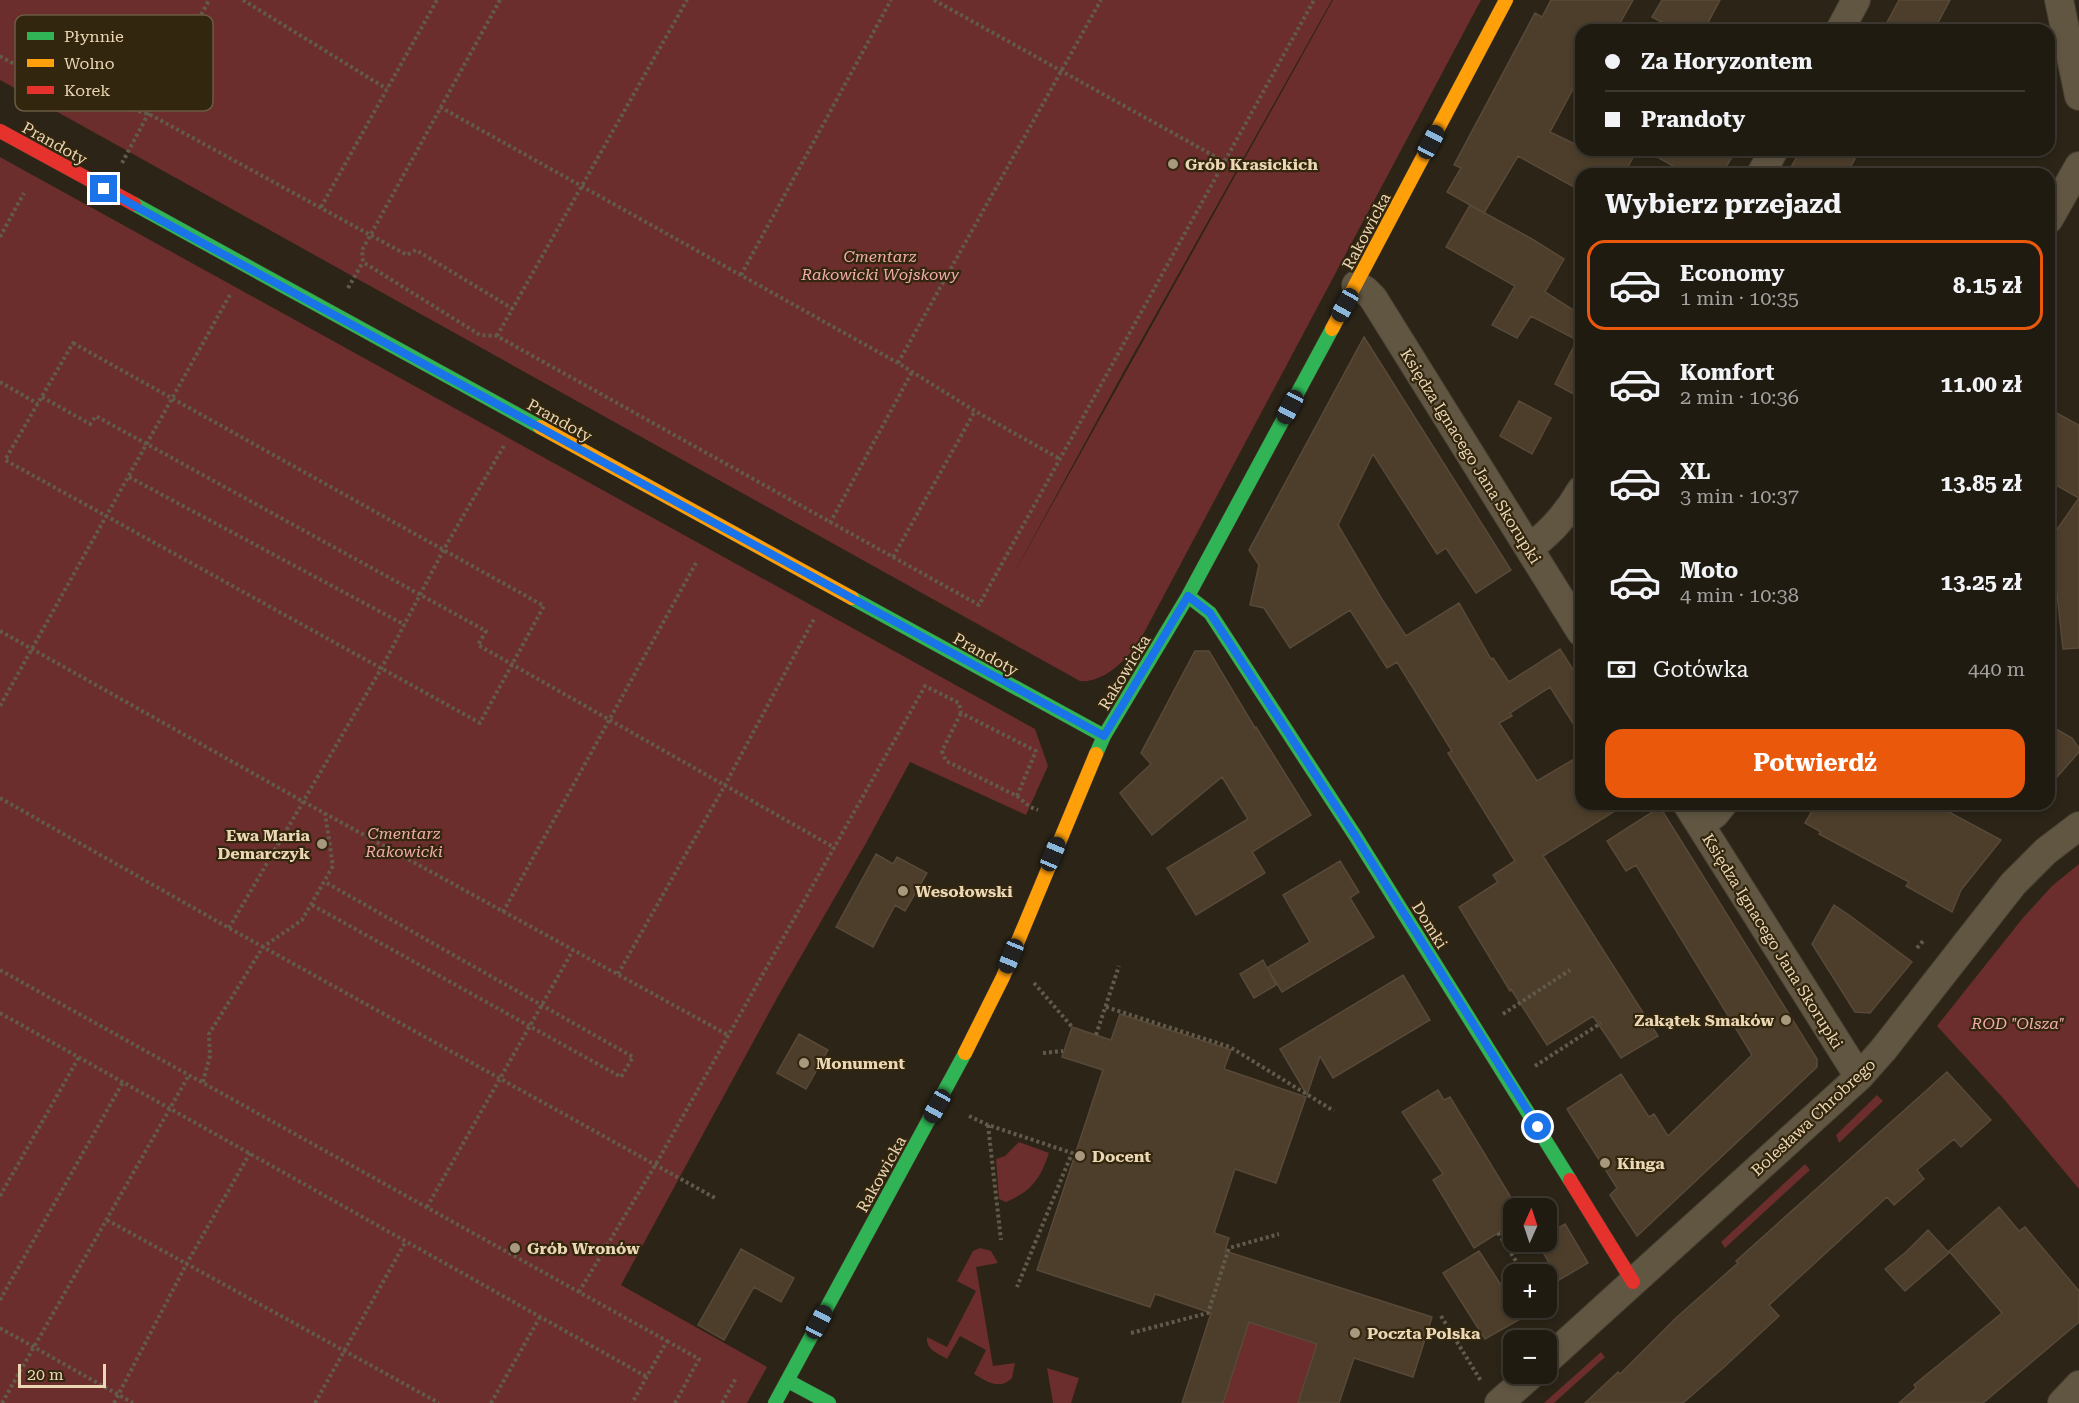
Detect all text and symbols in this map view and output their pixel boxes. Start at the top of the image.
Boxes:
legend [15,15,213,111]
text: Płynnie [64,27,124,46]
text: Za Horyzontem [1641,49,1813,74]
text: Wolno [64,54,115,73]
text: Korek [64,81,110,100]
text: Prandoty [1641,107,1745,132]
street label: Prandoty [19,118,91,169]
car [1415,122,1447,162]
place label: Grób Krasickich [1185,155,1318,174]
marker: Grób Krasickich [1166,157,1180,171]
route end [90,175,117,202]
text: Wybierz przejazd [1605,188,1841,220]
street label: Rakowicka [1338,189,1395,273]
park label: Cmentarz Rakowicki Wojskowy [800,247,960,284]
icon: car [1608,258,1662,312]
text: Economy [1680,261,1784,286]
text: 8.15 zł [1953,273,2022,298]
car [1328,285,1362,325]
text: 1 min · 10:35 [1680,286,1799,310]
street label: Księdza Ignacego Jana Skorupki [1396,345,1545,567]
icon: car [1608,357,1662,411]
text: Komfort [1680,360,1775,385]
text: 11.00 zł [1941,372,2022,397]
text: 2 min · 10:36 [1680,385,1799,409]
car [1274,387,1306,427]
street label: Prandoty [524,395,596,446]
icon: car [1608,456,1662,510]
text: XL [1680,459,1710,484]
text: 13.85 zł [1941,471,2022,496]
text: 3 min · 10:37 [1680,484,1799,508]
icon: car [1608,555,1662,609]
text: Moto [1680,558,1738,583]
text: 13.25 zł [1941,570,2022,595]
text: 4 min · 10:38 [1680,583,1799,607]
street label: Prandoty [950,629,1022,680]
street label: Rakowicka [1095,631,1154,713]
icon: cash [1605,653,1638,686]
text: Gotówka [1653,657,1748,682]
text: 440 m [1968,657,2025,681]
button: Potwierdź [1605,729,2025,798]
park label: Cmentarz Rakowicki [364,824,443,861]
place label: Ewa Maria Demarczyk [217,826,311,863]
street label: Księdza Ignacego Jana Skorupki [1698,830,1847,1052]
car [1038,834,1068,874]
marker: Ewa Maria Demarczyk [315,837,329,851]
place label: Wesołowski [915,882,1013,901]
marker: Wesołowski [896,884,910,898]
street label: Domki [1408,898,1451,952]
car [996,936,1026,976]
place label: Zakątek Smaków [1634,1011,1774,1030]
marker: Zakątek Smaków [1779,1013,1793,1027]
park label: ROD "Olsza" [1970,1014,2065,1033]
place label: Monument [816,1054,905,1073]
street label: Bolesława Chrobrego [1747,1055,1880,1180]
marker: Monument [797,1056,811,1070]
car [920,1086,954,1126]
route start [1524,1113,1551,1140]
street label: Rakowicka [853,1132,910,1216]
place label: Docent [1092,1147,1152,1166]
marker: Docent [1073,1149,1087,1163]
place label: Kinga [1617,1154,1665,1173]
marker: Kinga [1598,1156,1612,1170]
north arrow [1503,1198,1557,1252]
map controls [1503,1198,1557,1384]
place label: Grób Wronów [527,1239,640,1258]
marker: Grób Wronów [508,1241,522,1255]
button: + [1503,1264,1557,1318]
car [803,1302,835,1342]
place label: Poczta Polska [1367,1324,1481,1343]
marker: Poczta Polska [1348,1326,1362,1340]
button: − [1503,1330,1557,1384]
scale bar [18,1361,106,1388]
text: 20 m [27,1365,64,1384]

